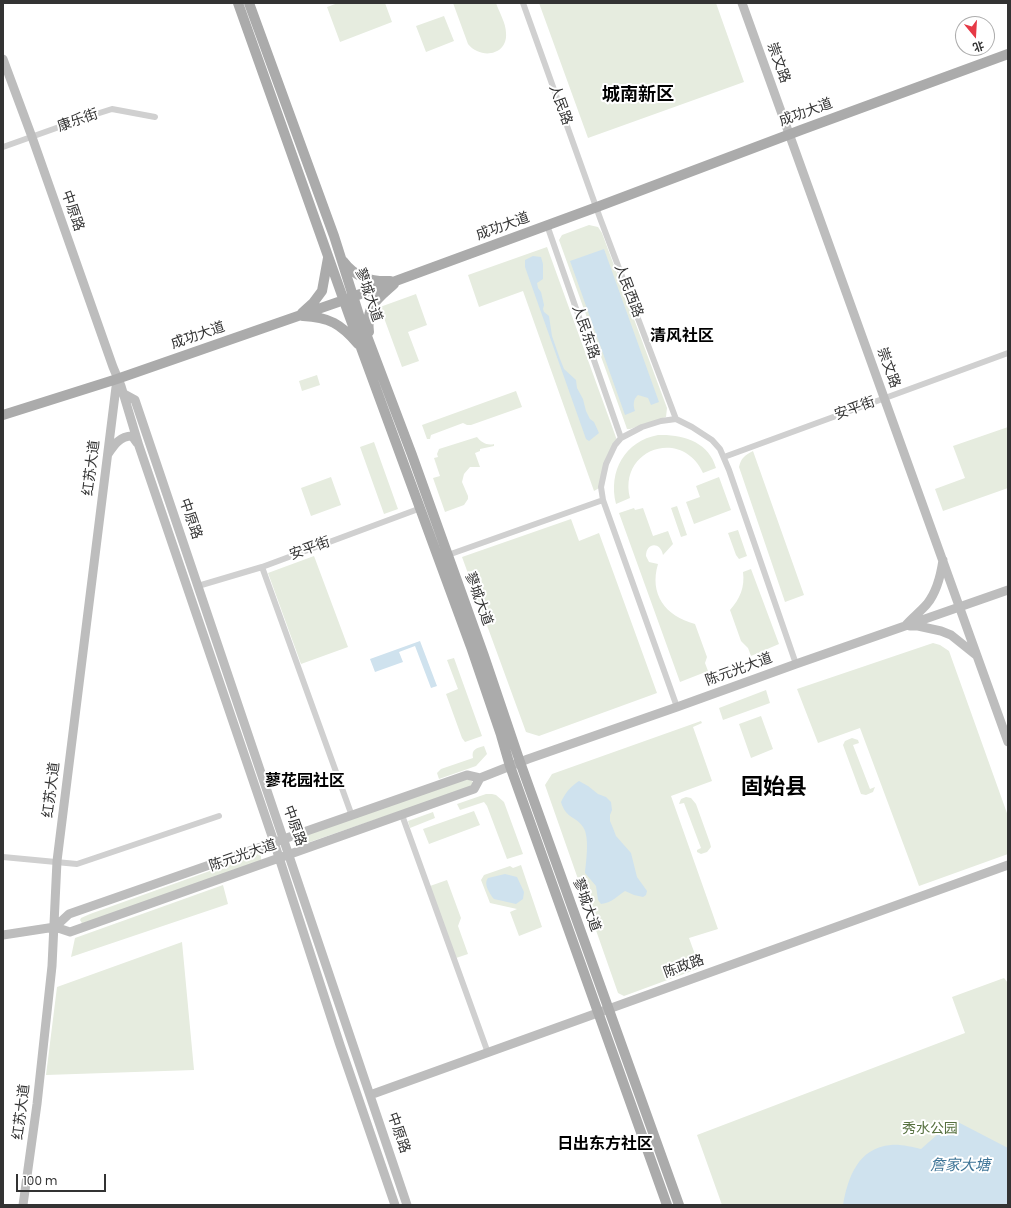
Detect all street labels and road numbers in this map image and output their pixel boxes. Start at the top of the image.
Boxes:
street label: 崇文路 [763,40,793,86]
street label: 人民路 [545,82,575,128]
street label: 成功大道 [777,96,835,130]
street label: 康乐街 [55,106,101,136]
street label: 中原路 [57,188,87,234]
street label: 成功大道 [474,210,532,244]
street label: 人民西路 [610,262,646,320]
street label: 蓼城大道 [351,266,385,324]
street label: 人民东路 [568,303,602,361]
street label: 成功大道 [169,319,227,353]
street label: 崇文路 [873,345,903,391]
street label: 安平街 [832,394,878,424]
street label: 红苏大道 [80,439,104,497]
street label: 中原路 [175,496,205,542]
street label: 安平街 [287,534,333,564]
street label: 蓼城大道 [461,570,495,628]
street label: 陈元光大道 [703,650,775,690]
street label: 红苏大道 [40,761,64,819]
street label: 中原路 [279,803,309,849]
street label: 陈元光大道 [207,837,279,875]
street label: 蓼城大道 [569,876,603,934]
street label: 陈政路 [661,952,707,982]
street label: 红苏大道 [10,1083,34,1141]
street label: 中原路 [383,1110,413,1156]

